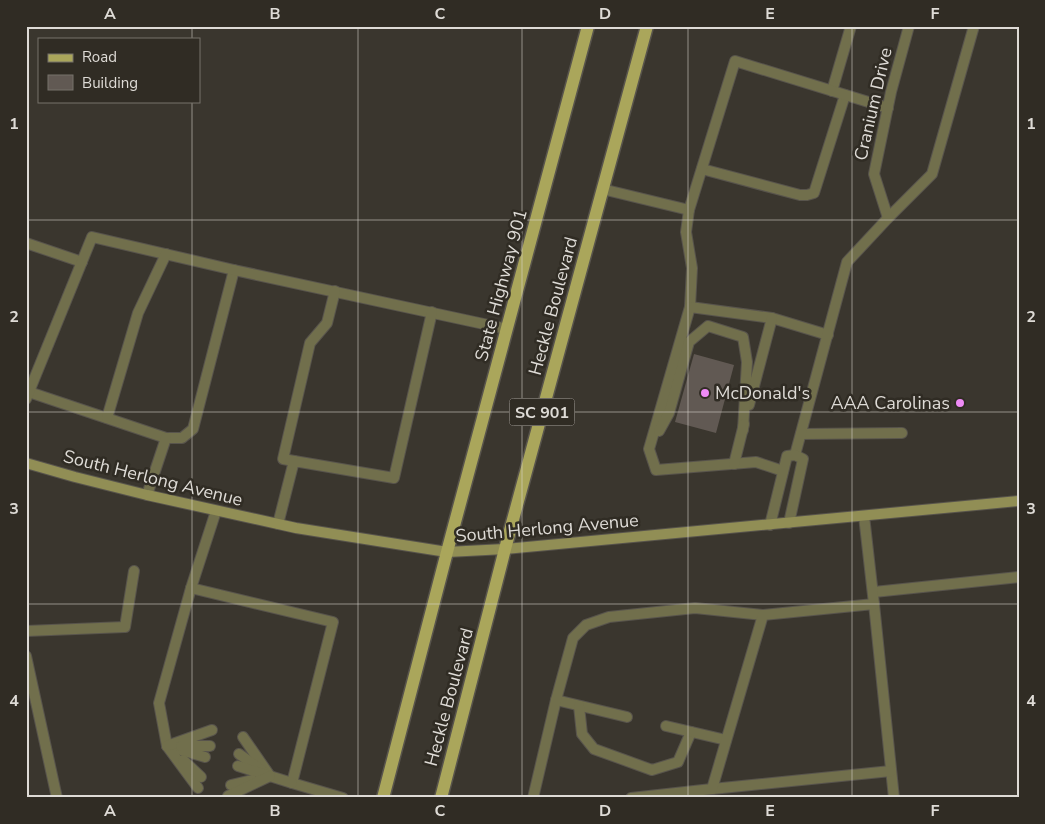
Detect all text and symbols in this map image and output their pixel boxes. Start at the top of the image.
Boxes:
text: A [104,3,116,25]
text: B [269,3,281,25]
text: C [435,3,446,25]
text: D [599,3,611,25]
text: E [765,3,775,25]
text: F [931,3,940,25]
legend [38,38,200,102]
street label: Cranium Drive [848,45,898,163]
text: Road [82,47,117,67]
text: Building [82,73,138,93]
text: 1 [9,113,19,135]
text: 1 [1026,113,1036,135]
street label: State Highway 901 [469,206,533,364]
street label: Heckle Boulevard [523,234,583,378]
text: 2 [9,306,19,328]
text: 2 [1026,306,1036,328]
place label: McDonald's [715,381,810,405]
marker: McDonald's [699,387,711,399]
place label: AAA Carolinas [830,391,950,415]
marker: AAA Carolinas [954,397,966,409]
road number: SC 901 [510,398,574,426]
street label: South Herlong Avenue [61,444,245,512]
text: 3 [9,498,19,520]
text: 3 [1026,498,1036,520]
street label: South Herlong Avenue [454,508,640,548]
street label: Heckle Boulevard [419,625,479,769]
text: 4 [9,690,19,712]
text: 4 [1026,690,1036,712]
text: A [104,800,116,822]
text: B [269,800,281,822]
text: C [435,800,446,822]
text: D [599,800,611,822]
text: E [765,800,775,822]
text: F [931,800,940,822]

